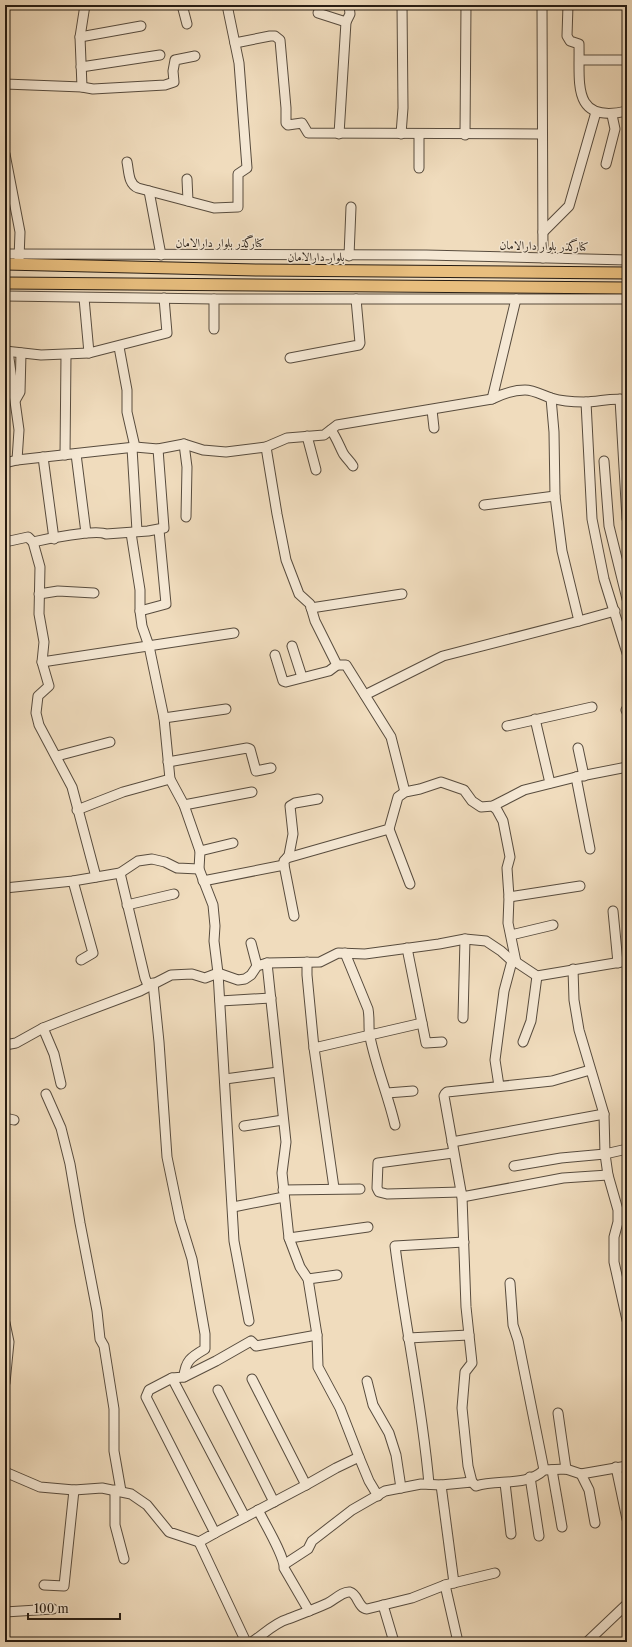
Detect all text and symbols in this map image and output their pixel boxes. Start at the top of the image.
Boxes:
street label: کنارگذر بلوار دارالامان [176,234,264,250]
street label: کنارگذر بلوار دارالامان [499,236,589,254]
street label: بلوار دارالامان [287,249,345,264]
scale bar [28,1595,120,1621]
text: 100 m [34,1601,69,1616]

